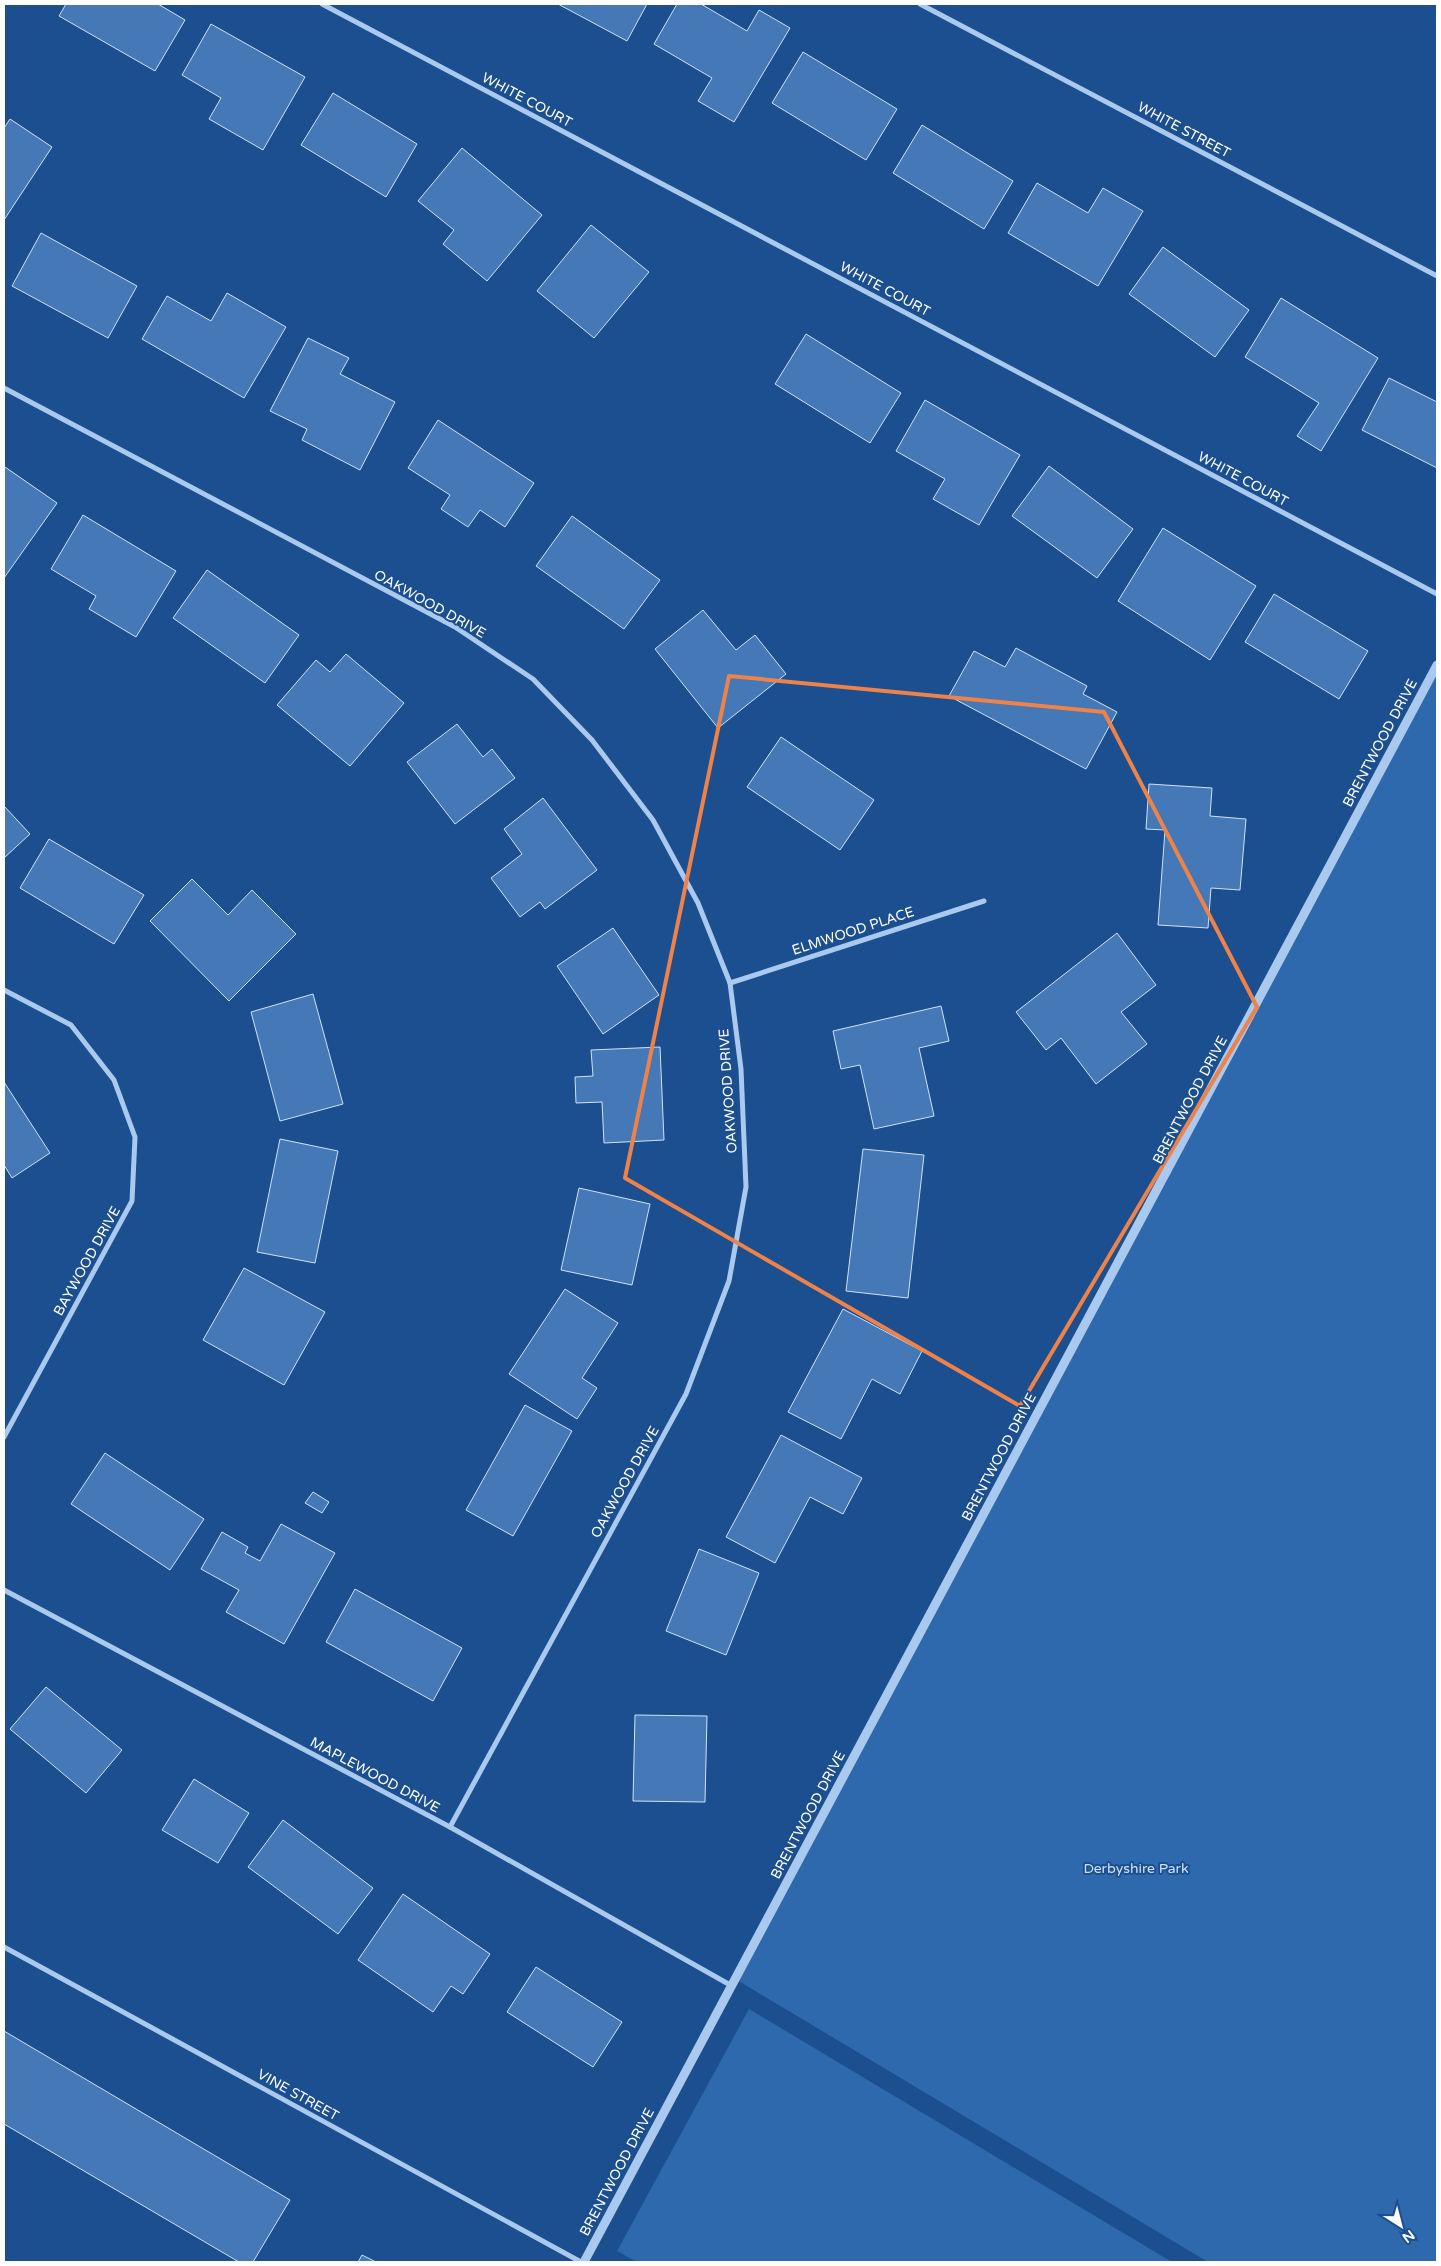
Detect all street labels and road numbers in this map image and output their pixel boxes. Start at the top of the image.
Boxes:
street label: WHITE COURT [479,69,575,131]
street label: WHITE STREET [1135,98,1234,162]
street label: WHITE COURT [837,258,933,320]
street label: WHITE COURT [1195,448,1291,510]
street label: OAKWOOD DRIVE [371,566,489,642]
street label: BRENTWOOD DRIVE [1339,676,1421,810]
street label: ELMWOOD PLACE [790,903,916,959]
street label: OAKWOOD DRIVE [715,1028,741,1154]
street label: BRENTWOOD DRIVE [1149,1033,1231,1167]
street label: BAYWOOD DRIVE [50,1203,124,1319]
street label: BRENTWOOD DRIVE [958,1390,1040,1524]
street label: OAKWOOD DRIVE [587,1423,663,1541]
street label: MAPLEWOOD DRIVE [307,1734,443,1816]
street label: BRENTWOOD DRIVE [767,1748,849,1882]
street label: VINE STREET [254,2066,342,2125]
street label: BRENTWOOD DRIVE [576,2105,658,2239]

